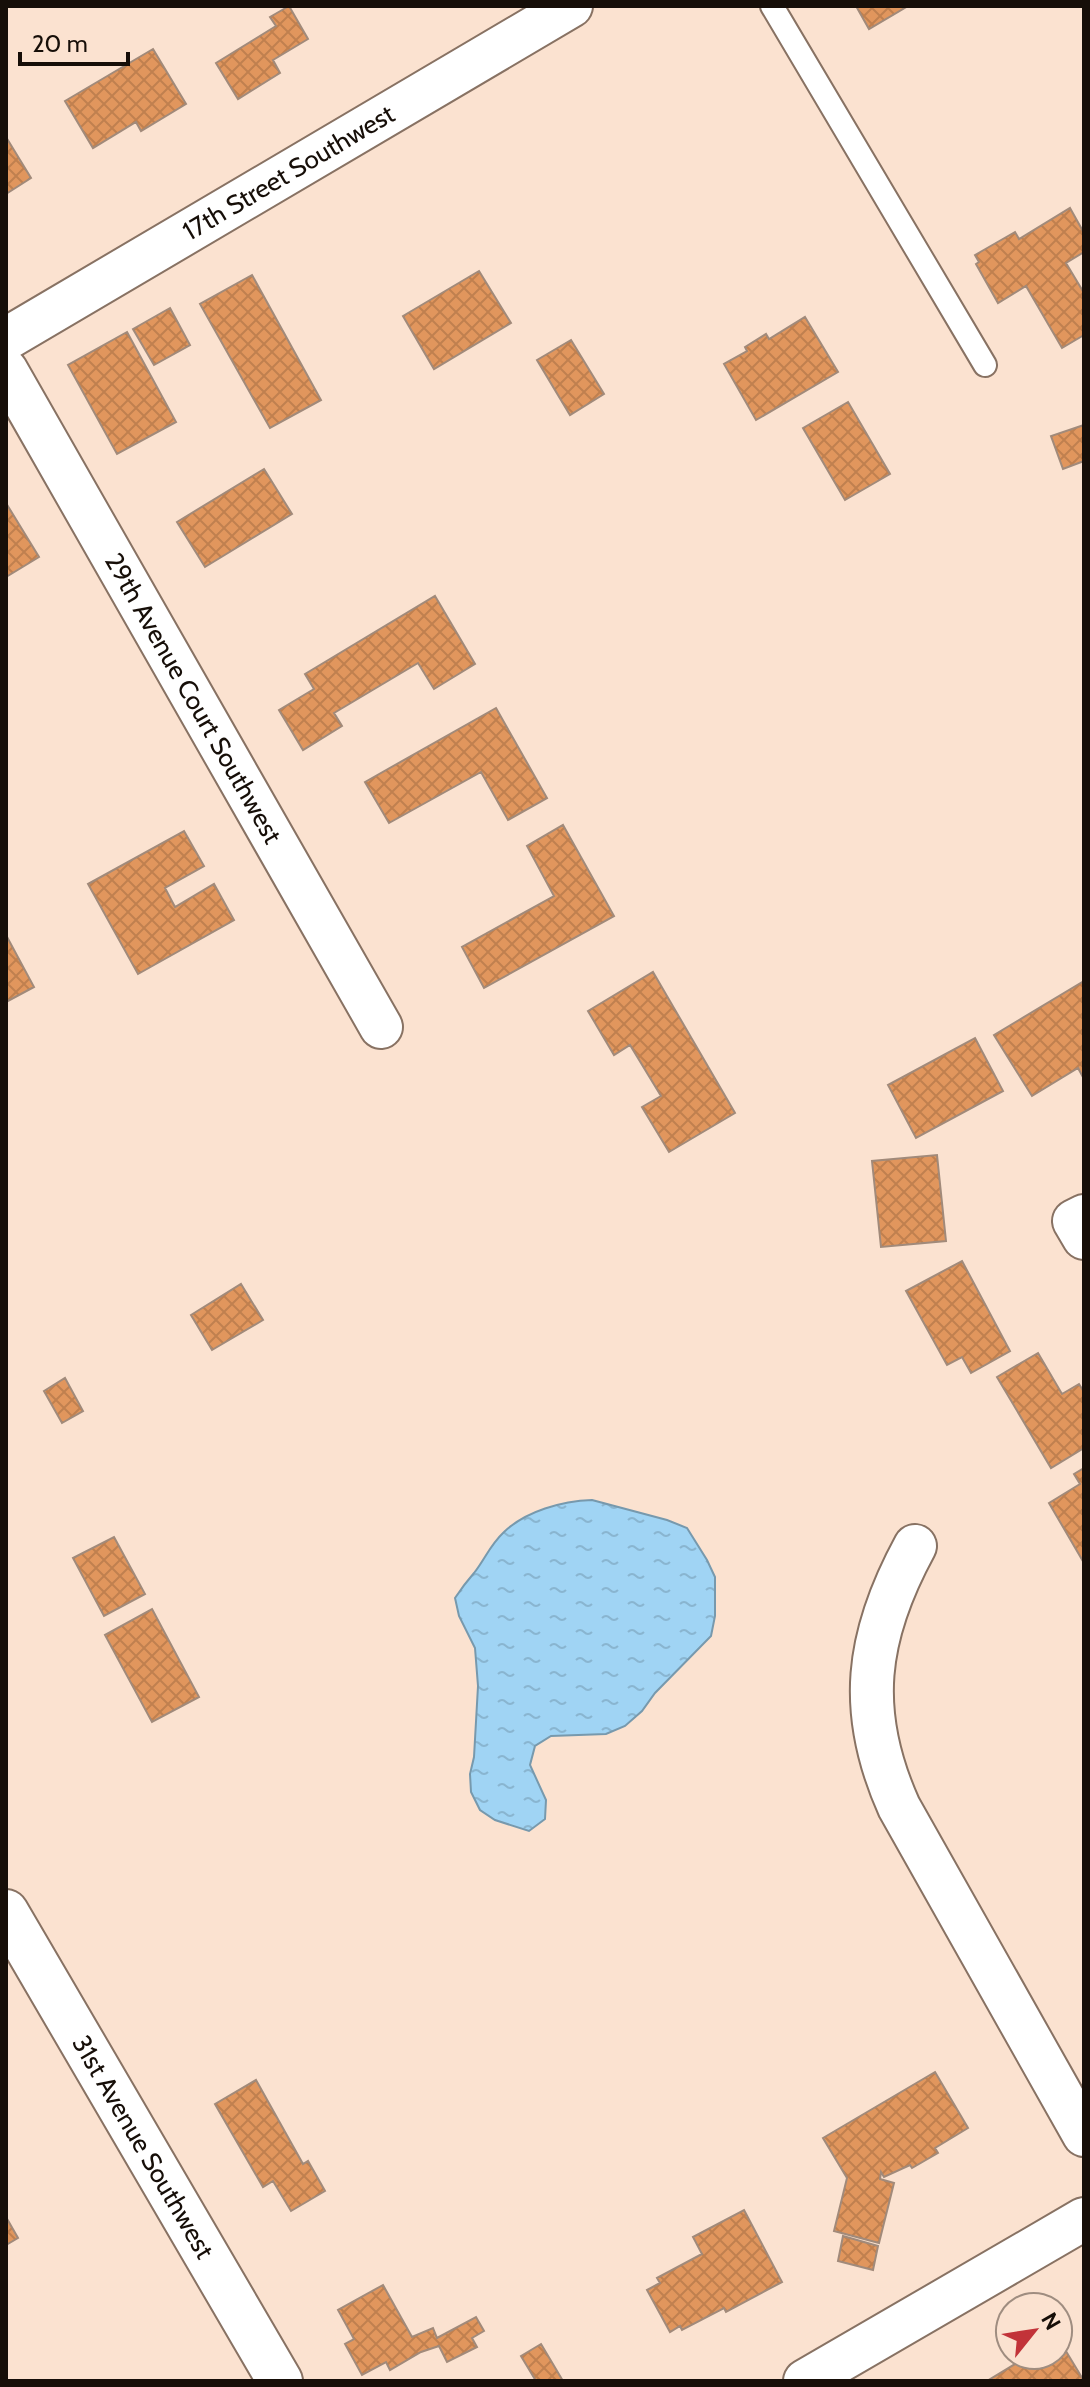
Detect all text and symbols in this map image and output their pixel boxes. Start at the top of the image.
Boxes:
scale bar [20,16,128,66]
text: 20 m [32,29,88,58]
street label: 17th Street Southwest [177,98,400,247]
street label: 29th Avenue Court Southwest [98,547,289,849]
street label: 31st Avenue Southwest [65,2029,221,2265]
north arrow [994,2291,1074,2371]
text: N [1035,2308,1066,2335]

